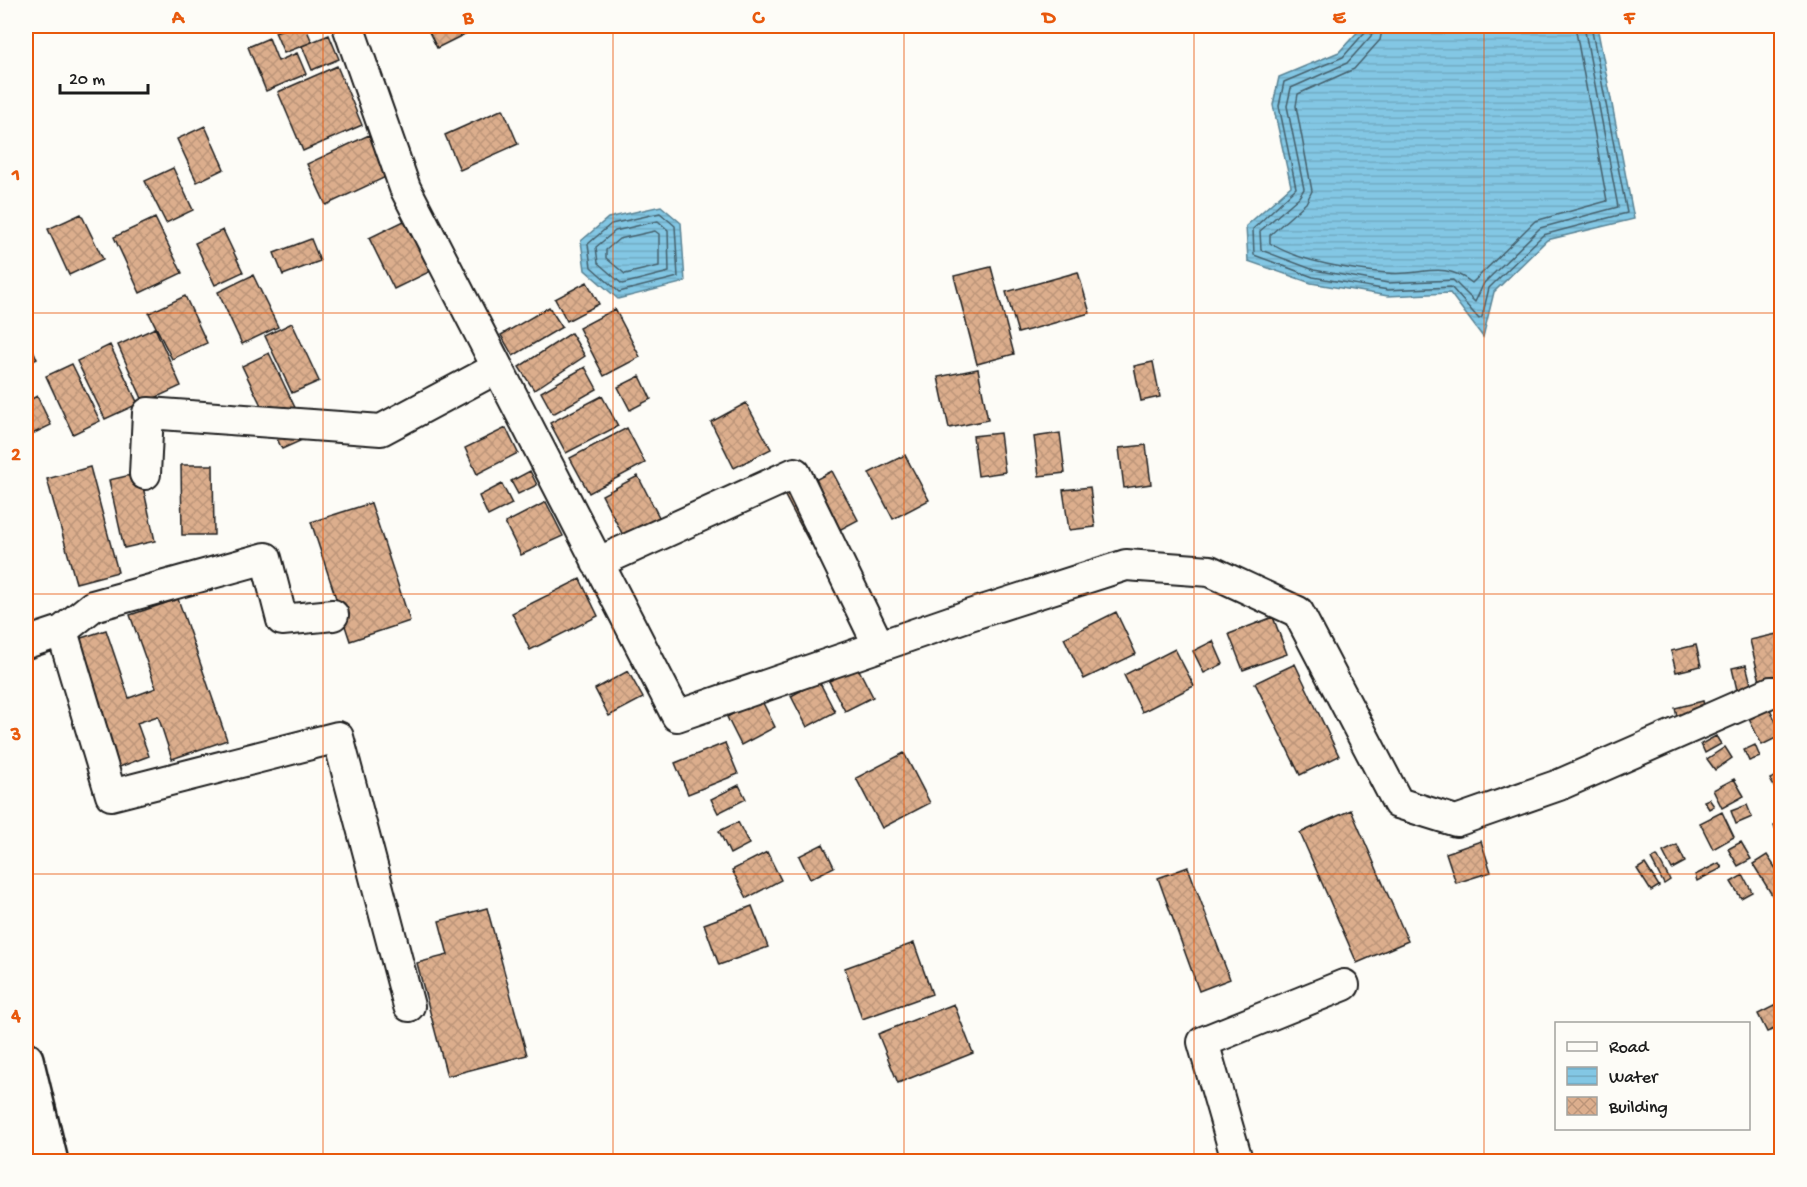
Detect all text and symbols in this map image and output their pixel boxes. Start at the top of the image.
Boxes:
text: A [171,8,186,31]
text: B [462,8,474,31]
text: C [752,8,766,31]
text: D [1040,8,1056,31]
text: E [1333,8,1347,31]
text: F [1623,8,1636,31]
scale bar [60,57,148,95]
text: 20 m [69,70,105,91]
text: 1 [11,165,20,188]
text: 2 [11,445,21,468]
text: 3 [10,725,21,748]
text: 4 [10,1006,21,1029]
legend [1555,1022,1750,1130]
text: Road [1609,1038,1650,1059]
text: Water [1609,1068,1659,1089]
text: Building [1608,1098,1668,1119]

